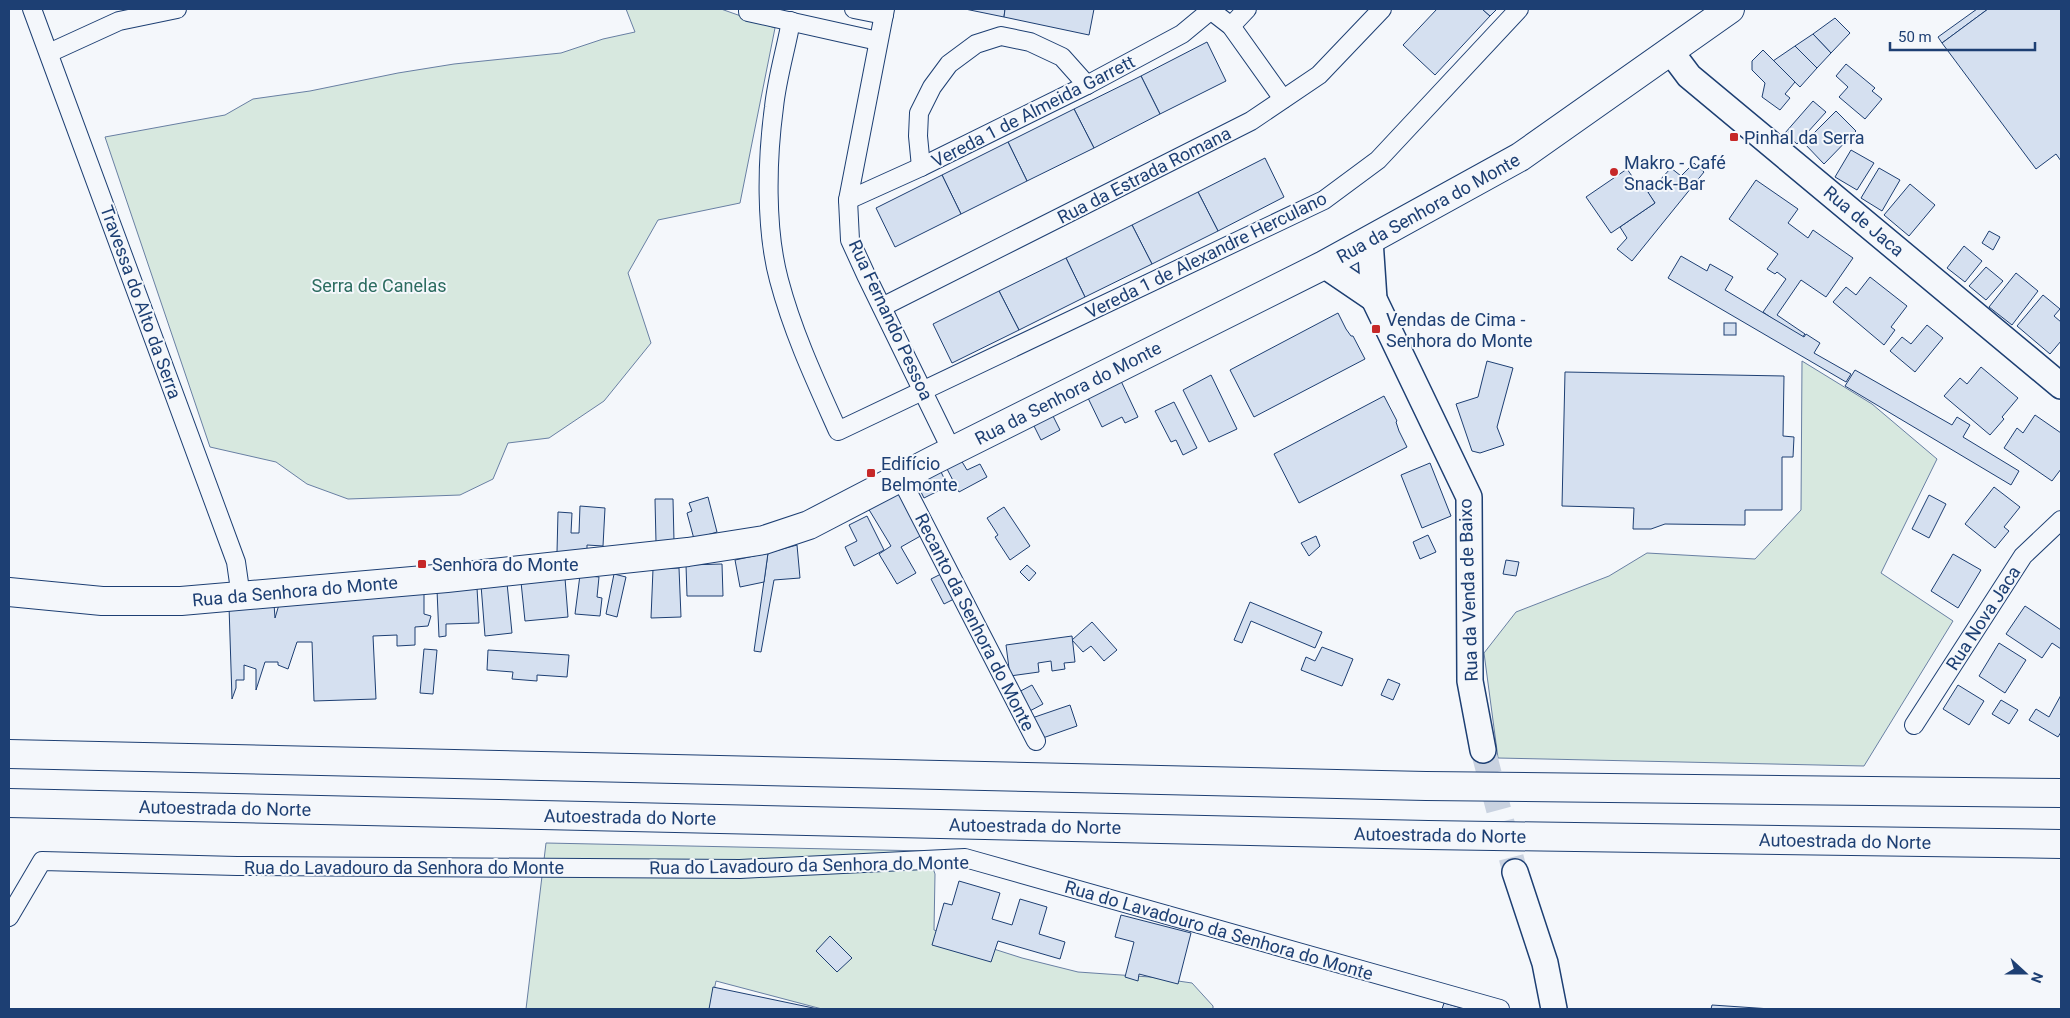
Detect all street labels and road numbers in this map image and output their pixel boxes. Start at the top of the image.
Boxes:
street label: Vereda 1 de Almeida Garrett [928,51,1138,171]
street label: Rua da Estrada Romana [1054,122,1234,228]
street label: Rua da Senhora do Monte [1333,149,1523,267]
street label: Rua de Jaca [1820,181,1908,261]
street label: Vereda 1 de Alexandre Herculano [1082,187,1330,323]
street label: Travessa do Alto da Serra [96,202,186,402]
street label: Rua Fernando Pessoa [845,236,937,404]
street label: Rua da Senhora do Monte [971,337,1165,449]
street label: Rua da Venda de Baixo [1454,498,1482,682]
street label: Recanto da Senhora do Monte [911,510,1039,734]
street label: Rua Nova Jaca [1942,562,2024,674]
street label: Rua da Senhora do Monte [191,572,399,610]
street label: Autoestrada do Norte [139,796,311,820]
street label: Autoestrada do Norte [544,805,716,829]
street label: Autoestrada do Norte [949,814,1121,838]
street label: Autoestrada do Norte [1354,823,1526,847]
street label: Autoestrada do Norte [1759,829,1931,853]
street label: Rua do Lavadouro da Senhora do Monte [649,852,969,878]
street label: Rua do Lavadouro da Senhora do Monte [244,857,564,878]
street label: Rua do Lavadouro da Senhora do Monte [1062,876,1376,984]

